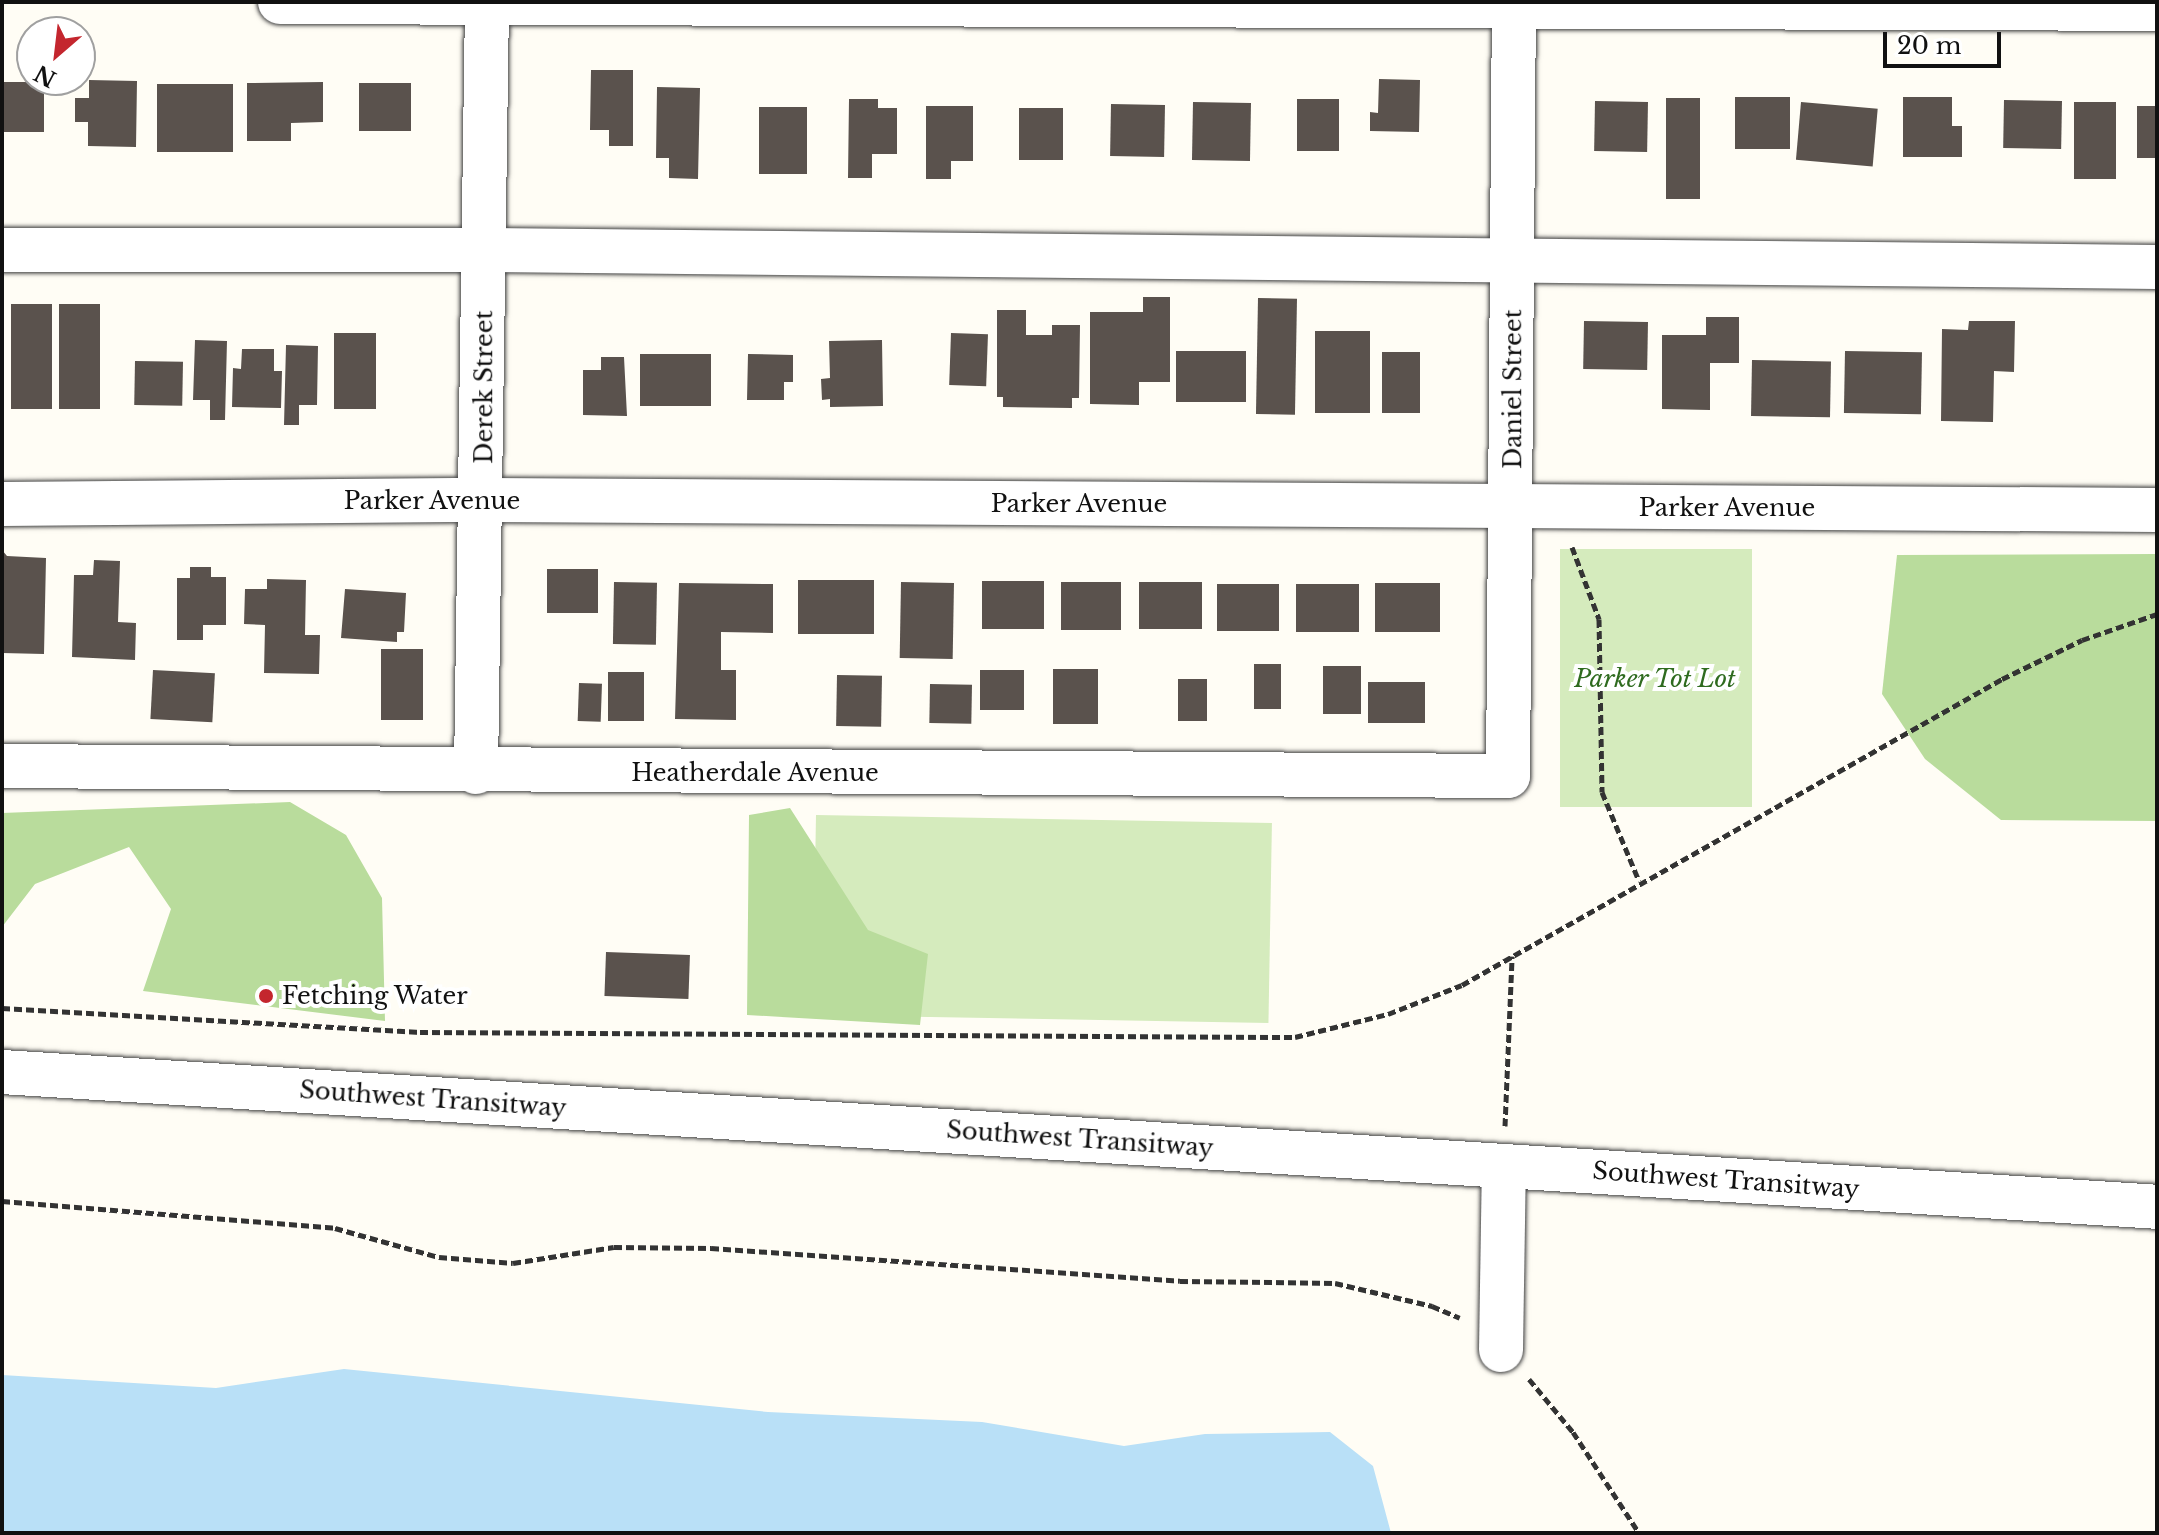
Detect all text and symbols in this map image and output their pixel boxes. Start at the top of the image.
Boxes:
north arrow [16,16,96,96]
scale bar [1887,16,2005,66]
text: 20 m [1897,31,1962,60]
text: N [30,59,61,93]
street label: Daniel Street [1499,309,1527,469]
street label: Derek Street [470,310,498,464]
street label: Parker Avenue [343,487,521,515]
street label: Parker Avenue [990,490,1168,518]
street label: Parker Avenue [1638,494,1816,522]
park label: Parker Tot Lot [1573,665,1737,693]
street label: Heatherdale Avenue [631,759,879,787]
place label: Fetching Water [282,982,469,1010]
marker: Fetching Water [257,987,275,1005]
street label: Southwest Transitway [298,1075,568,1123]
street label: Southwest Transitway [945,1115,1215,1163]
street label: Southwest Transitway [1591,1156,1861,1204]

